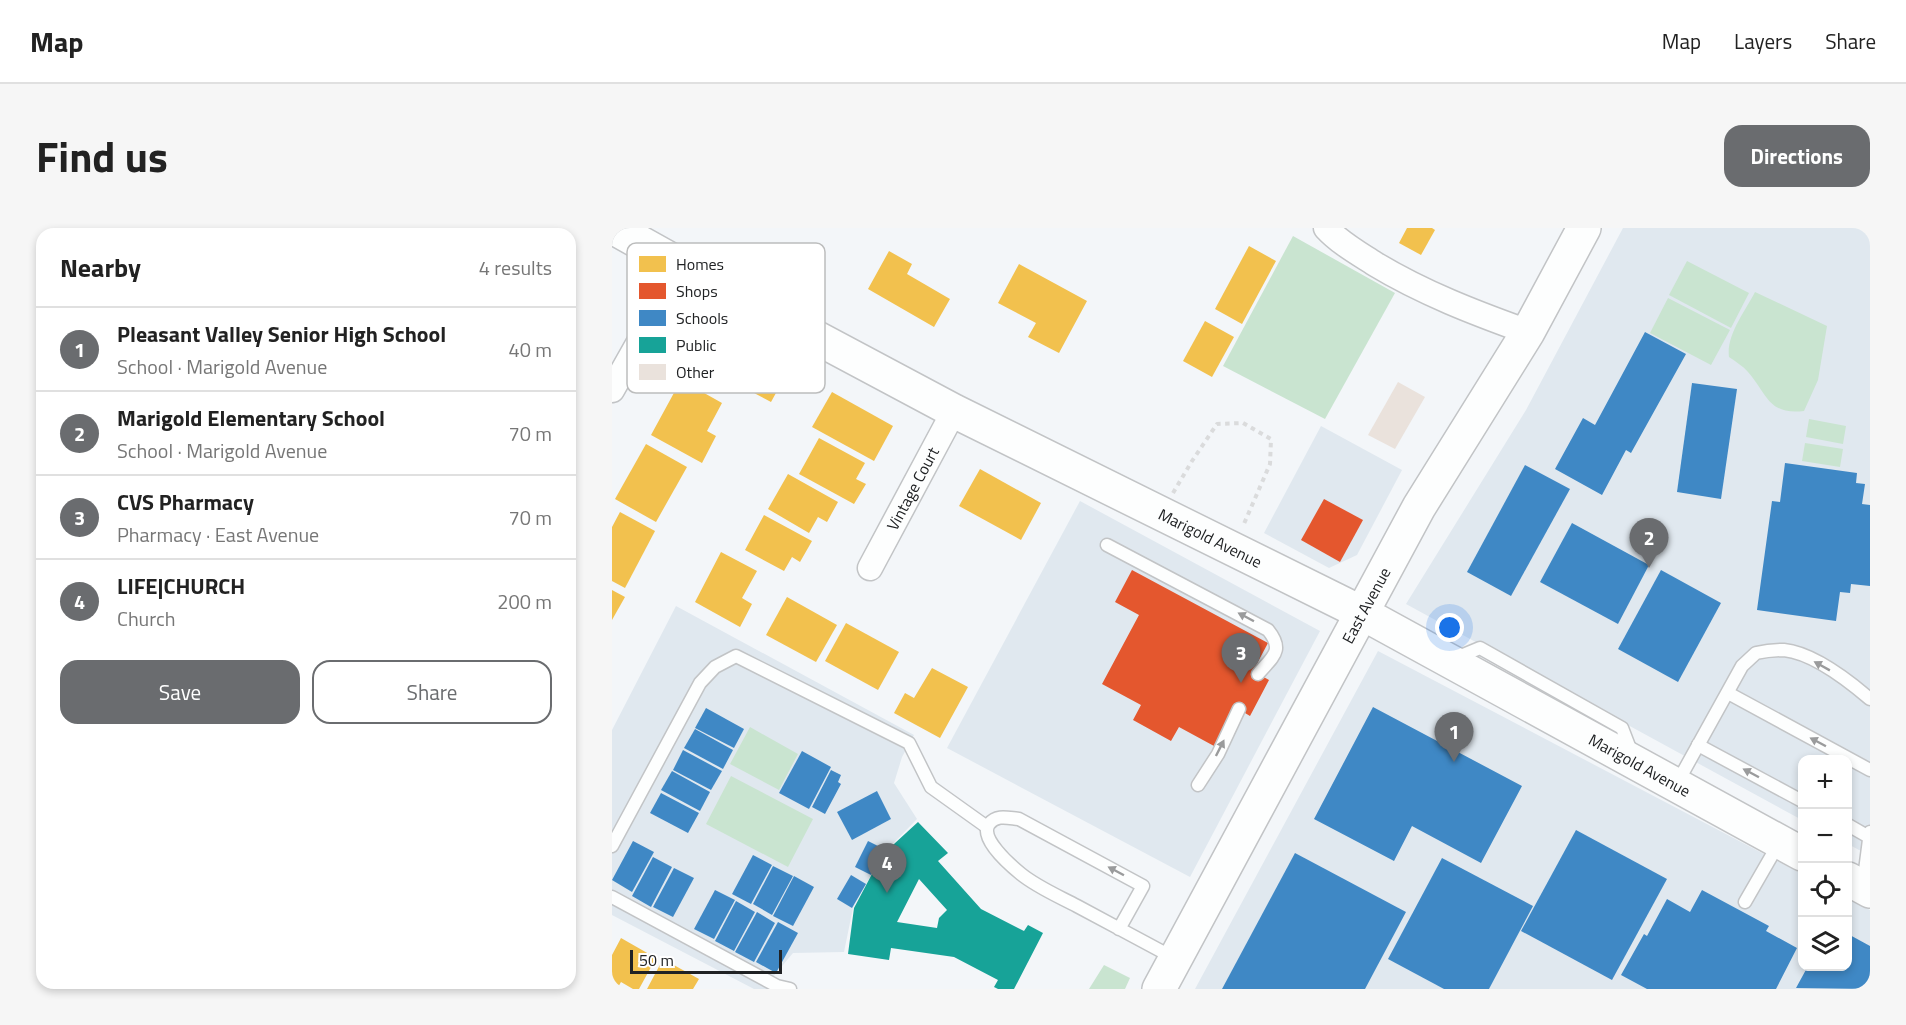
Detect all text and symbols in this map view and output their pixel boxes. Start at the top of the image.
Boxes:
text: Map [30,20,84,63]
text: Map [1662,25,1701,57]
text: Layers [1734,25,1792,57]
text: Share [1825,25,1876,57]
text: Find us [36,124,168,188]
button: Directions [1724,125,1870,187]
legend [627,243,825,393]
text: Nearby [60,248,141,287]
text: 4 results [479,252,552,283]
text: Homes [676,252,724,276]
text: Shops [676,279,718,303]
text: Schools [676,306,728,330]
text: Pleasant Valley Senior High School [117,317,446,351]
text: Public [676,333,717,357]
text: 1 [74,334,85,365]
text: 40 m [508,334,552,365]
text: School · Marigold Avenue [117,351,327,382]
text: Other [676,360,715,384]
text: Marigold Elementary School [117,401,385,435]
text: 2 [74,418,85,449]
text: 70 m [508,418,552,449]
text: School · Marigold Avenue [117,435,327,466]
street label: Vintage Court [880,442,945,535]
text: CVS Pharmacy [117,485,254,519]
text: 3 [74,502,85,533]
text: 70 m [508,502,552,533]
street label: Marigold Avenue [1154,502,1266,574]
pin: 2 [1630,518,1668,568]
text: Pharmacy · East Avenue [117,519,319,550]
street label: East Avenue [1336,563,1396,648]
text: LIFE|CHURCH [117,569,245,603]
text: 4 [74,586,85,617]
text: 200 m [497,586,552,617]
text: Church [117,603,175,634]
one-way arrow [1237,613,1254,622]
your location [1435,613,1464,642]
pin: 3 [1222,634,1260,683]
button: Save [60,660,300,724]
button: Share [312,660,552,724]
one-way arrow [1814,661,1831,671]
pin: 1 [1434,712,1474,762]
street label: Marigold Avenue [1584,727,1695,803]
one-way arrow [1810,737,1827,747]
one-way arrow [1215,739,1225,756]
map controls [1798,755,1852,971]
button: + [1798,755,1852,809]
one-way arrow [1742,768,1759,778]
button: − [1798,809,1852,863]
pin: 4 [868,844,906,893]
button: locate [1798,863,1852,917]
one-way arrow [1108,866,1125,876]
button: layers [1798,917,1852,971]
scale bar [630,947,782,974]
text: 50 m [639,948,674,972]

